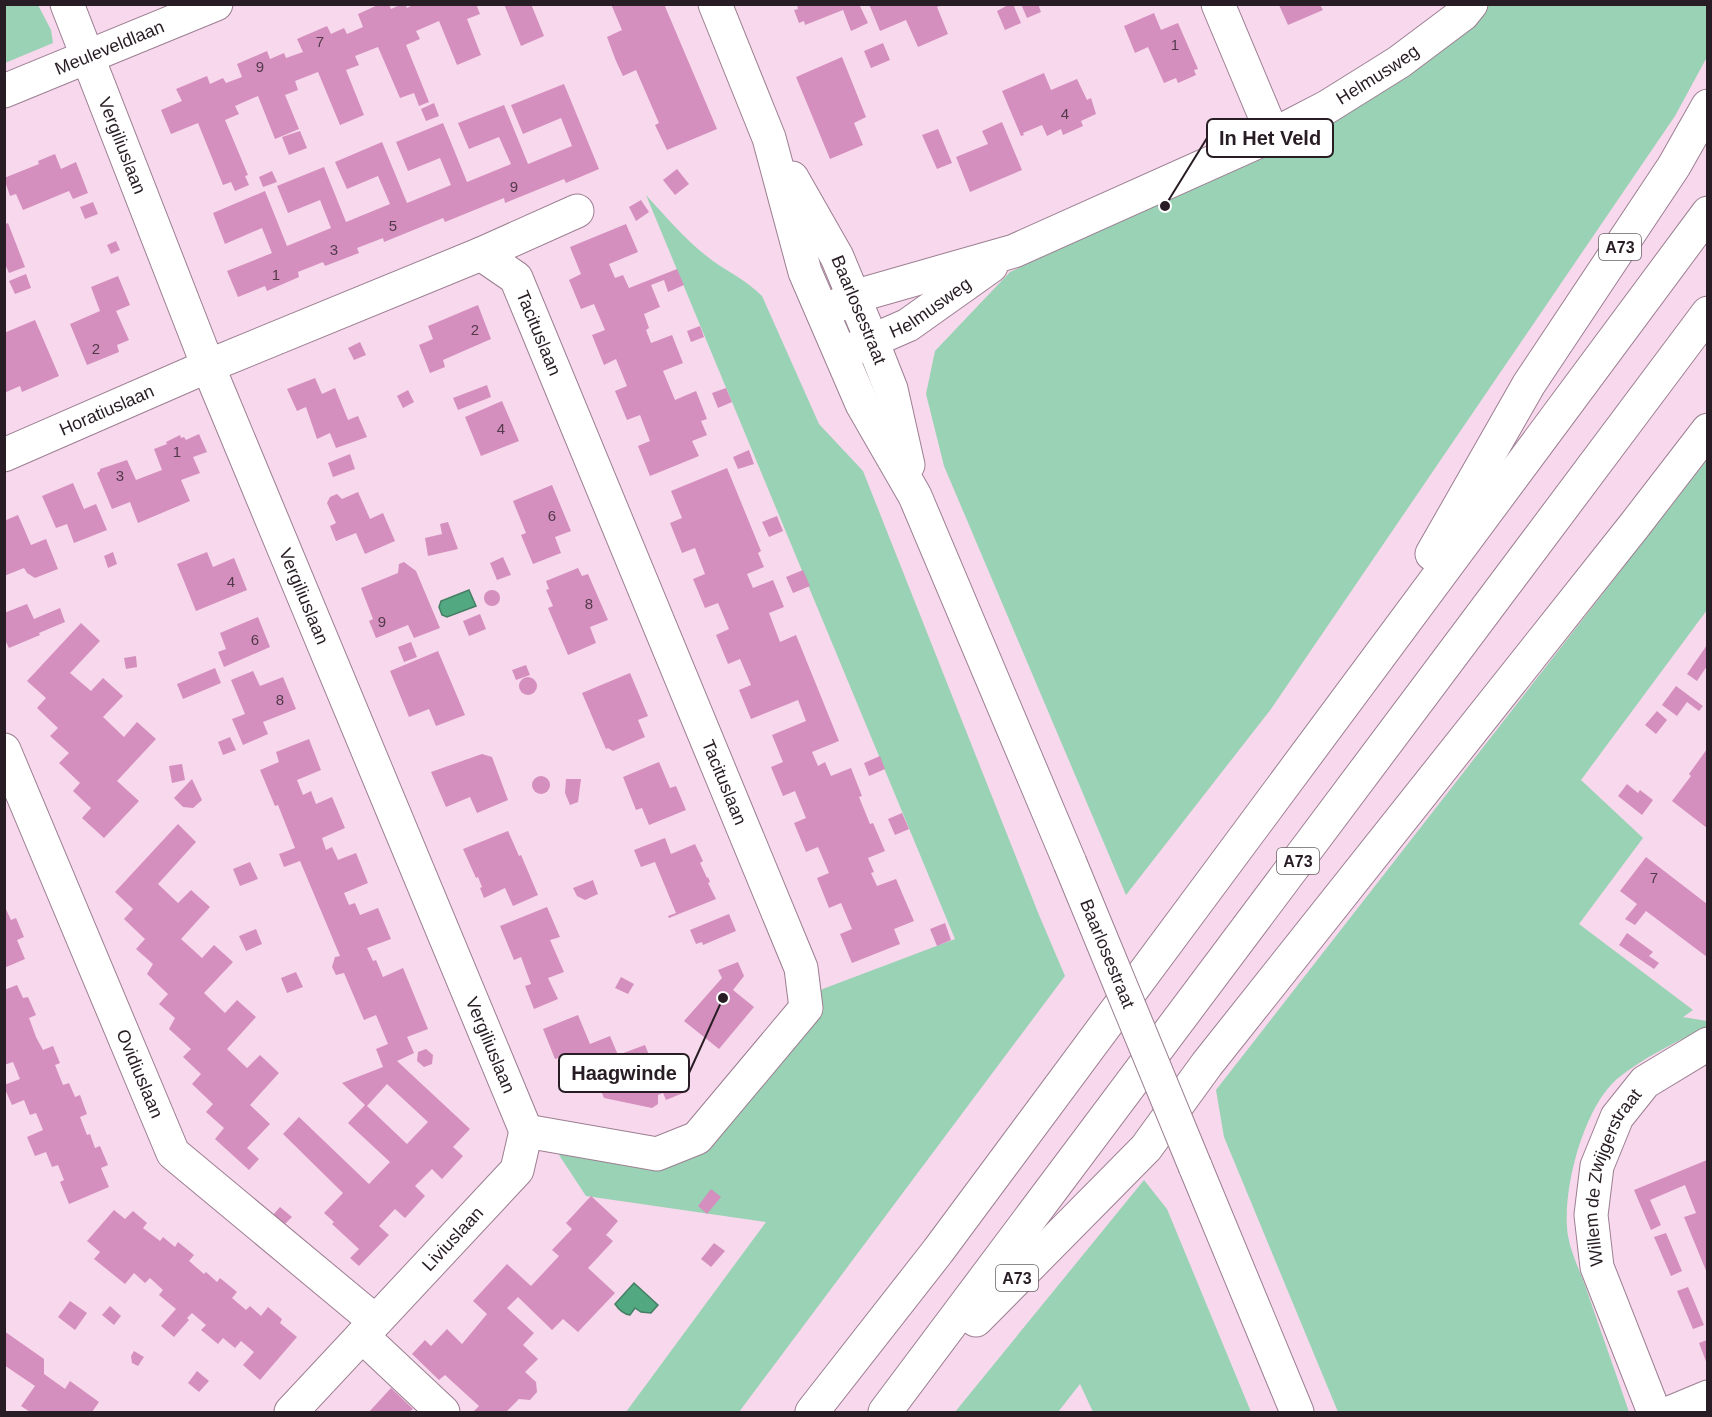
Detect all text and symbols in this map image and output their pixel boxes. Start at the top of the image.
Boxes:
street label: Meuleveldlaan [52,16,167,79]
house number: 7 [316,33,324,50]
house number: 1 [1171,36,1179,53]
street label: Helmusweg [1333,41,1423,109]
house number: 9 [256,58,264,75]
street label: Vergiliuslaan [94,94,150,197]
house number: 4 [1061,105,1069,122]
callout: In Het Veld [1207,119,1333,157]
text: In Het Veld [1219,127,1321,149]
house number: 9 [510,178,518,195]
house number: 5 [389,217,397,234]
road number: A73 [1599,234,1641,260]
house number: 3 [330,241,338,258]
street label: Baarlosestraat [827,252,890,367]
house number: 1 [272,266,280,283]
street label: Helmusweg [886,274,975,342]
street label: Tacituslaan [512,288,565,379]
house number: 2 [471,321,479,338]
house number: 2 [92,340,100,357]
street label: Horatiuslaan [56,381,157,440]
house number: 4 [497,420,505,437]
house number: 1 [173,443,181,460]
house number: 3 [116,467,124,484]
house number: 6 [548,507,556,524]
street label: Vergiliuslaan [275,545,333,647]
house number: 4 [227,573,235,590]
house number: 8 [585,595,593,612]
house number: 9 [378,613,386,630]
house number: 6 [251,631,259,648]
house number: 8 [276,691,284,708]
street label: Tacituslaan [698,737,751,828]
road number: A73 [1277,848,1319,874]
house number: 7 [1650,869,1658,886]
street label: Baarlosestraat [1076,896,1139,1011]
street label: Vergiliuslaan [461,994,519,1096]
street label: Ovidiuslaan [112,1026,167,1121]
callout: Haagwinde [559,1054,689,1092]
text: Haagwinde [571,1062,677,1084]
street label: Willem de Zwijgerstraat [1581,1085,1646,1268]
street label: Liviuslaan [418,1203,487,1275]
road number: A73 [996,1265,1038,1291]

